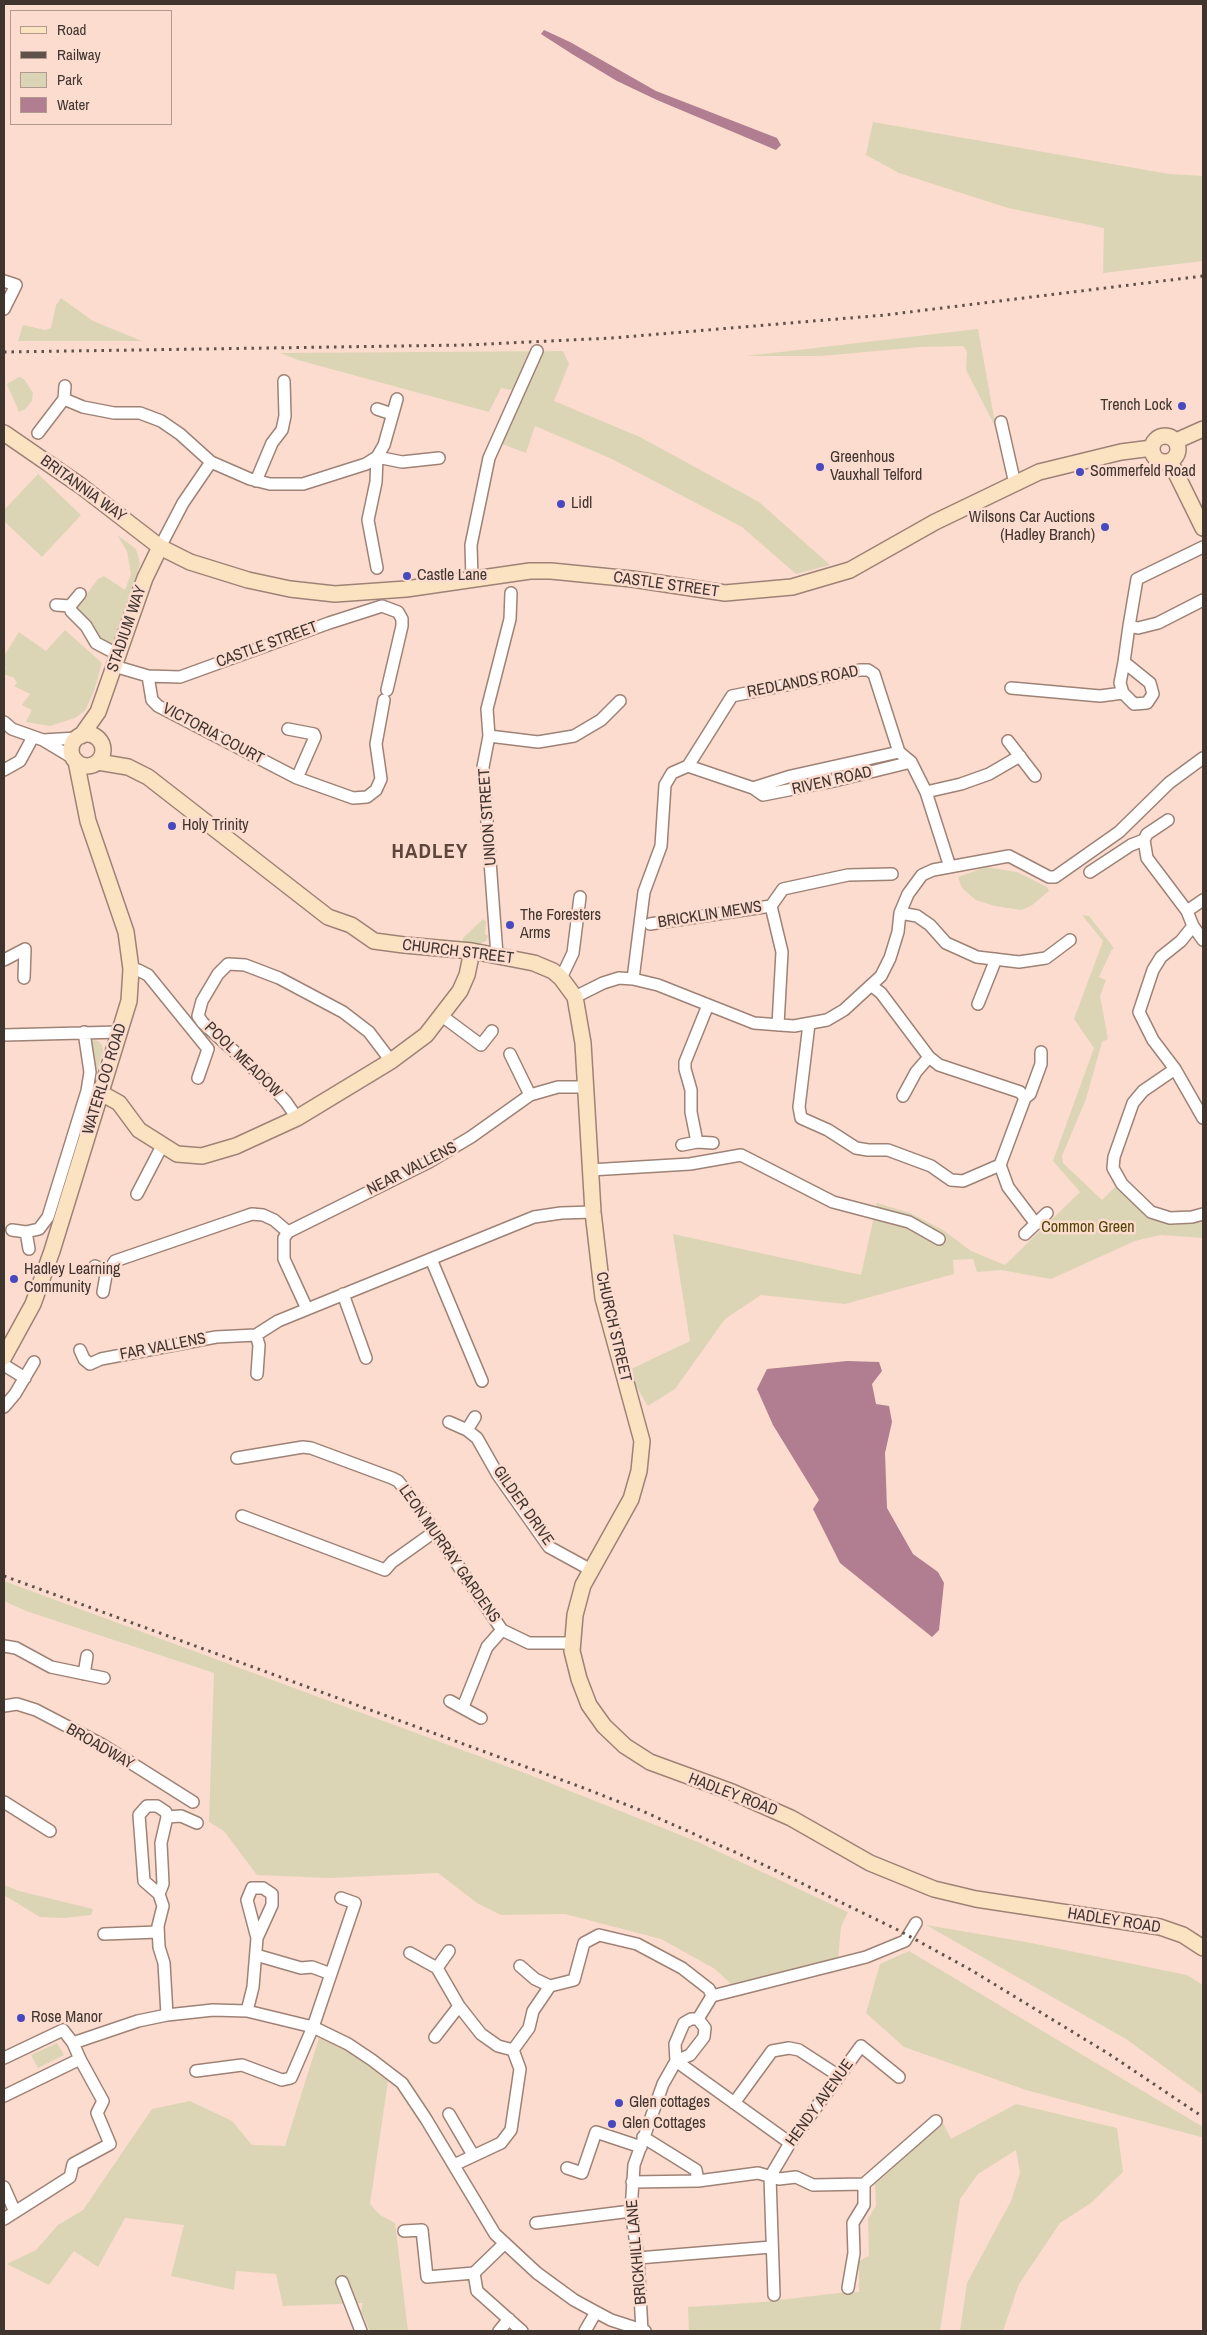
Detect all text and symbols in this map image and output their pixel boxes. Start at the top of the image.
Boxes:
legend [10,10,172,125]
text: Road [57,19,86,40]
text: Railway [57,44,101,65]
text: Park [57,69,82,90]
text: Water [57,94,89,115]
place label: Trench Lock [1100,396,1172,416]
marker: Trench Lock [1176,400,1188,412]
place label: Greenhous Vauxhall Telford [830,448,922,486]
street label: BRITANNIA WAY [36,452,130,526]
marker: Greenhous Vauxhall Telford [814,461,826,473]
place label: Sommerfeld Road [1090,462,1196,482]
marker: Sommerfeld Road [1074,466,1086,478]
place label: Lidl [571,494,592,514]
marker: Lidl [555,498,567,510]
place label: Wilsons Car Auctions (Hadley Branch) [969,508,1095,546]
marker: Wilsons Car Auctions (Hadley Branch) [1099,521,1111,533]
place label: Castle Lane [417,566,487,586]
street label: CASTLE STREET [612,568,720,602]
marker: Castle Lane [401,570,413,582]
street label: STADIUM WAY [103,583,151,675]
street label: CASTLE STREET [214,618,320,672]
street label: REDLANDS ROAD [746,662,860,702]
street label: VICTORIA COURT [159,699,267,769]
street label: RIVEN ROAD [790,762,874,800]
street label: UNION STREET [475,768,501,866]
place label: Holy Trinity [182,816,249,836]
marker: Holy Trinity [166,820,178,832]
district label: HADLEY [391,839,469,865]
street label: BRICKLIN MEWS [657,897,763,933]
place label: The Foresters Arms [520,906,601,944]
marker: The Foresters Arms [504,919,516,931]
street label: CHURCH STREET [401,936,515,968]
street label: POOL MEADOW [200,1018,286,1102]
street label: WATERLOO ROAD [79,1021,131,1137]
street label: NEAR VALLENS [364,1138,460,1200]
park label: Common Green [1041,1218,1135,1238]
place label: Hadley Learning Community [24,1260,120,1298]
street label: CHURCH STREET [591,1270,635,1384]
marker: Hadley Learning Community [8,1273,20,1285]
street label: FAR VALLENS [118,1329,208,1365]
street label: GILDER DRIVE [489,1463,557,1549]
street label: LEON MURRAY GARDENS [394,1481,504,1627]
street label: BROADWAY [63,1720,137,1774]
street label: HADLEY ROAD [686,1769,780,1821]
street label: HADLEY ROAD [1066,1904,1162,1938]
place label: Rose Manor [31,2008,102,2028]
marker: Rose Manor [15,2012,27,2024]
street label: HENDY AVENUE [782,2056,858,2150]
place label: Glen cottages [629,2093,710,2113]
marker: Glen cottages [613,2097,625,2109]
place label: Glen Cottages [622,2114,706,2134]
marker: Glen Cottages [606,2118,618,2130]
street label: BRICKHILL LANE [623,2199,651,2305]

